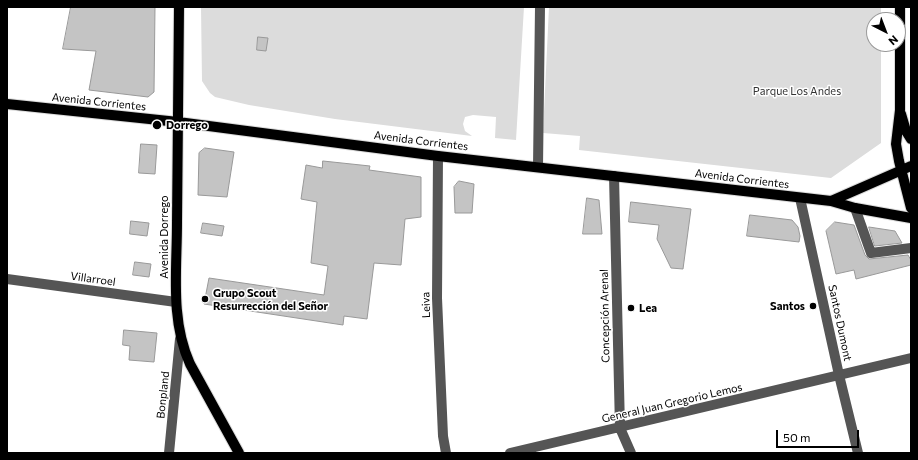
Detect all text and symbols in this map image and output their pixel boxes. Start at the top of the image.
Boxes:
north arrow [866,12,906,52]
text: N [886,33,901,48]
park label: Parque Los Andes [753,84,841,98]
street label: Avenida Corrientes [51,90,147,114]
place label: Dorrego [166,118,208,132]
marker: Dorrego [151,119,163,131]
street label: Avenida Corrientes [373,129,469,153]
street label: Avenida Corrientes [694,167,790,191]
street label: Avenida Dorrego [157,195,171,279]
street label: Villarroel [70,269,116,289]
street label: Concepción Arenal [598,269,612,363]
street label: Santos Dumont [825,284,855,362]
place label: Grupo Scout Resurrección del Señor [213,286,328,312]
street label: Leiva [419,292,433,318]
marker: Grupo Scout Resurrección del Señor [200,294,210,304]
place label: Santos [770,299,805,313]
place label: Lea [639,301,657,315]
marker: Santos [808,301,818,311]
marker: Lea [626,303,636,313]
street label: Bonpland [154,371,172,419]
street label: General Juan Gregorio Lemos [600,380,744,426]
scale bar [778,422,861,448]
text: 50 m [783,430,811,444]

